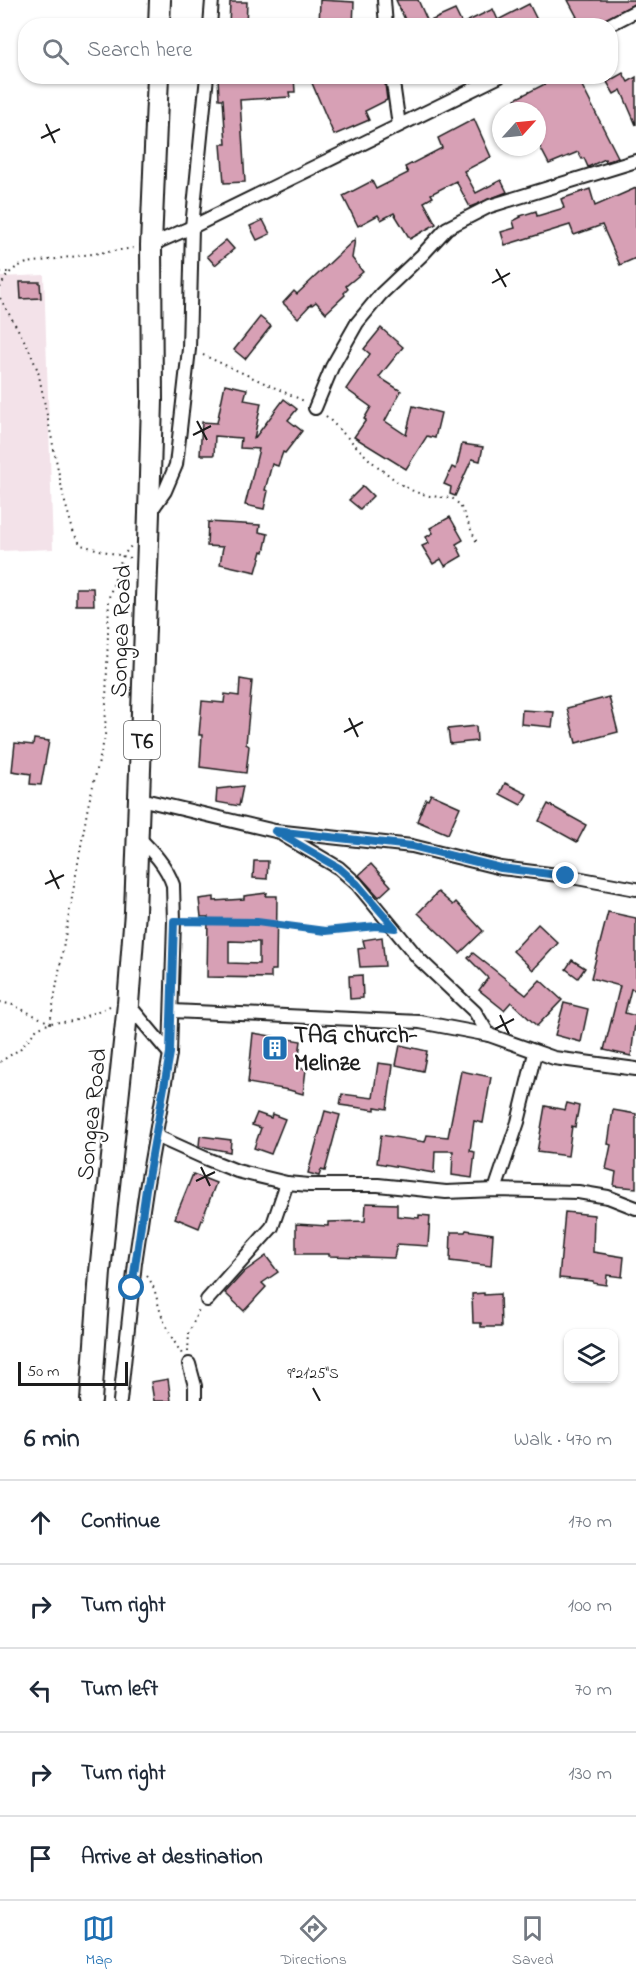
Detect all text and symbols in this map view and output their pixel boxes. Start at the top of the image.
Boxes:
search box [18,18,618,84]
icon: search [39,35,72,68]
text: Search here [87,35,192,67]
north arrow [492,102,546,156]
street label: Songea Road [103,564,142,698]
road number: T6 [124,721,160,759]
route end [552,862,578,888]
place label: TAG church- Melinze [294,1019,418,1082]
building icon: TAG church- Melinze [260,1033,290,1063]
street label: Songea Road [69,1046,118,1182]
route start [118,1274,144,1300]
map controls [564,1329,618,1383]
button: layers [564,1329,618,1383]
scale bar [18,1359,128,1386]
text: 50 m [27,1360,59,1384]
text: 9°21'25"S [287,1363,339,1385]
text: 6 min [24,1421,80,1459]
text: Walk · 470 m [514,1426,612,1455]
icon: ahead [24,1506,57,1539]
text: Continue [81,1506,160,1538]
text: 170 m [568,1508,612,1537]
icon: right [24,1590,57,1623]
text: Turn right [81,1590,166,1622]
text: 100 m [568,1592,612,1621]
icon: left [24,1674,57,1707]
text: Turn left [81,1674,158,1706]
text: 70 m [575,1676,612,1705]
icon: right [24,1758,57,1791]
text: Turn right [81,1758,166,1790]
text: 130 m [568,1760,612,1789]
icon: arrive [24,1842,57,1875]
text: Arrive at destination [81,1842,263,1874]
tab: Map [82,1912,115,1972]
tab: Directions [280,1912,347,1972]
tab: Saved [512,1912,554,1972]

